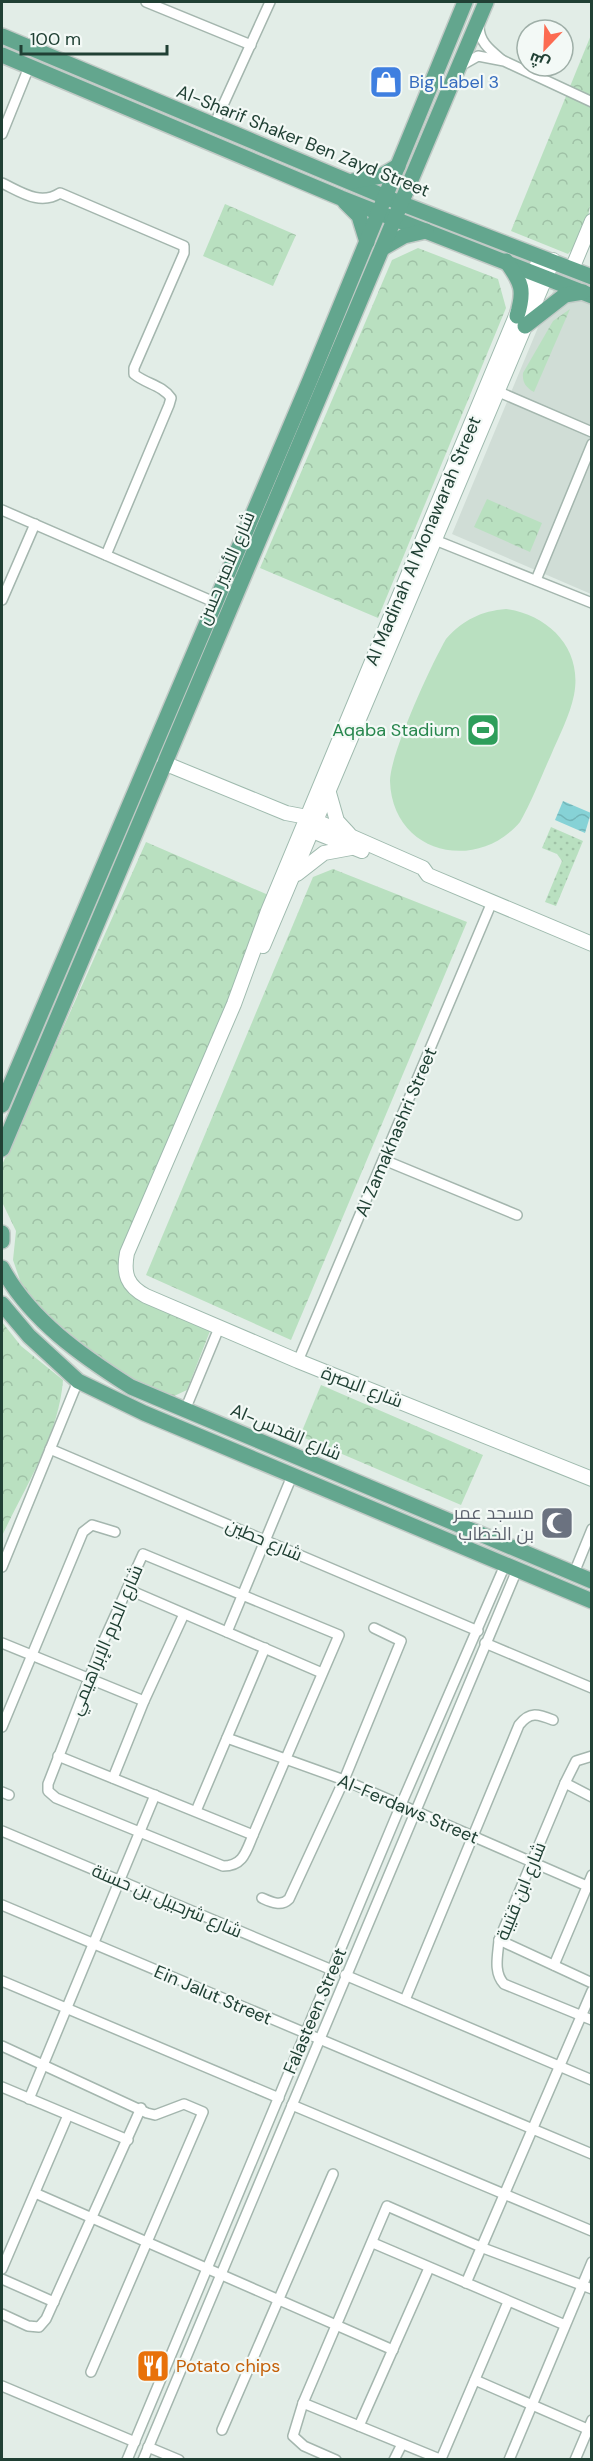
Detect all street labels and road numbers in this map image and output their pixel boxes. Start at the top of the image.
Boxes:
street label: Al-Sharif Shaker Ben Zayd Street [173,79,433,203]
street label: Al Madinah Al Monawarah Street [359,413,487,669]
street label: شارع الأمير حسن [191,508,261,628]
street label: Al Zamakhashri Street [349,1044,443,1220]
street label: شارع البصرة [318,1360,406,1414]
street label: Al-شارع القدس [227,1398,345,1466]
street label: شارع حطين [222,1513,306,1567]
street label: شارع الحرم الإبراهيمي [64,1561,150,1720]
street label: Al-Ferdaws Street [334,1768,482,1850]
street label: شارع ابن قتيبة [490,1838,552,1944]
street label: شارع شرحبيل بن حسنة [88,1859,246,1943]
street label: Falasteen Street [278,1944,352,2078]
street label: Ein Jalut Street [150,1959,276,2031]

